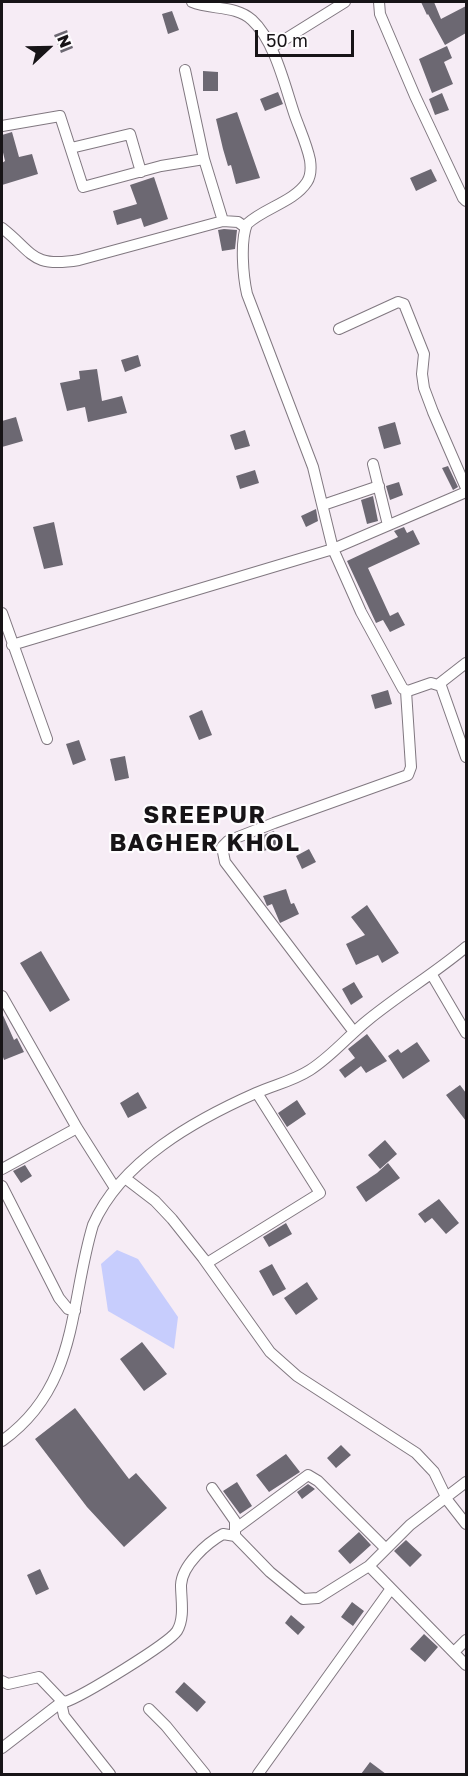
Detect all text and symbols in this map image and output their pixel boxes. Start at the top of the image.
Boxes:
north arrow [18,18,78,78]
scale bar [258,18,357,56]
text: 50 m [266,29,308,51]
text: N [53,32,76,51]
district label: SREEPUR BAGHER KHOL [110,801,300,857]

